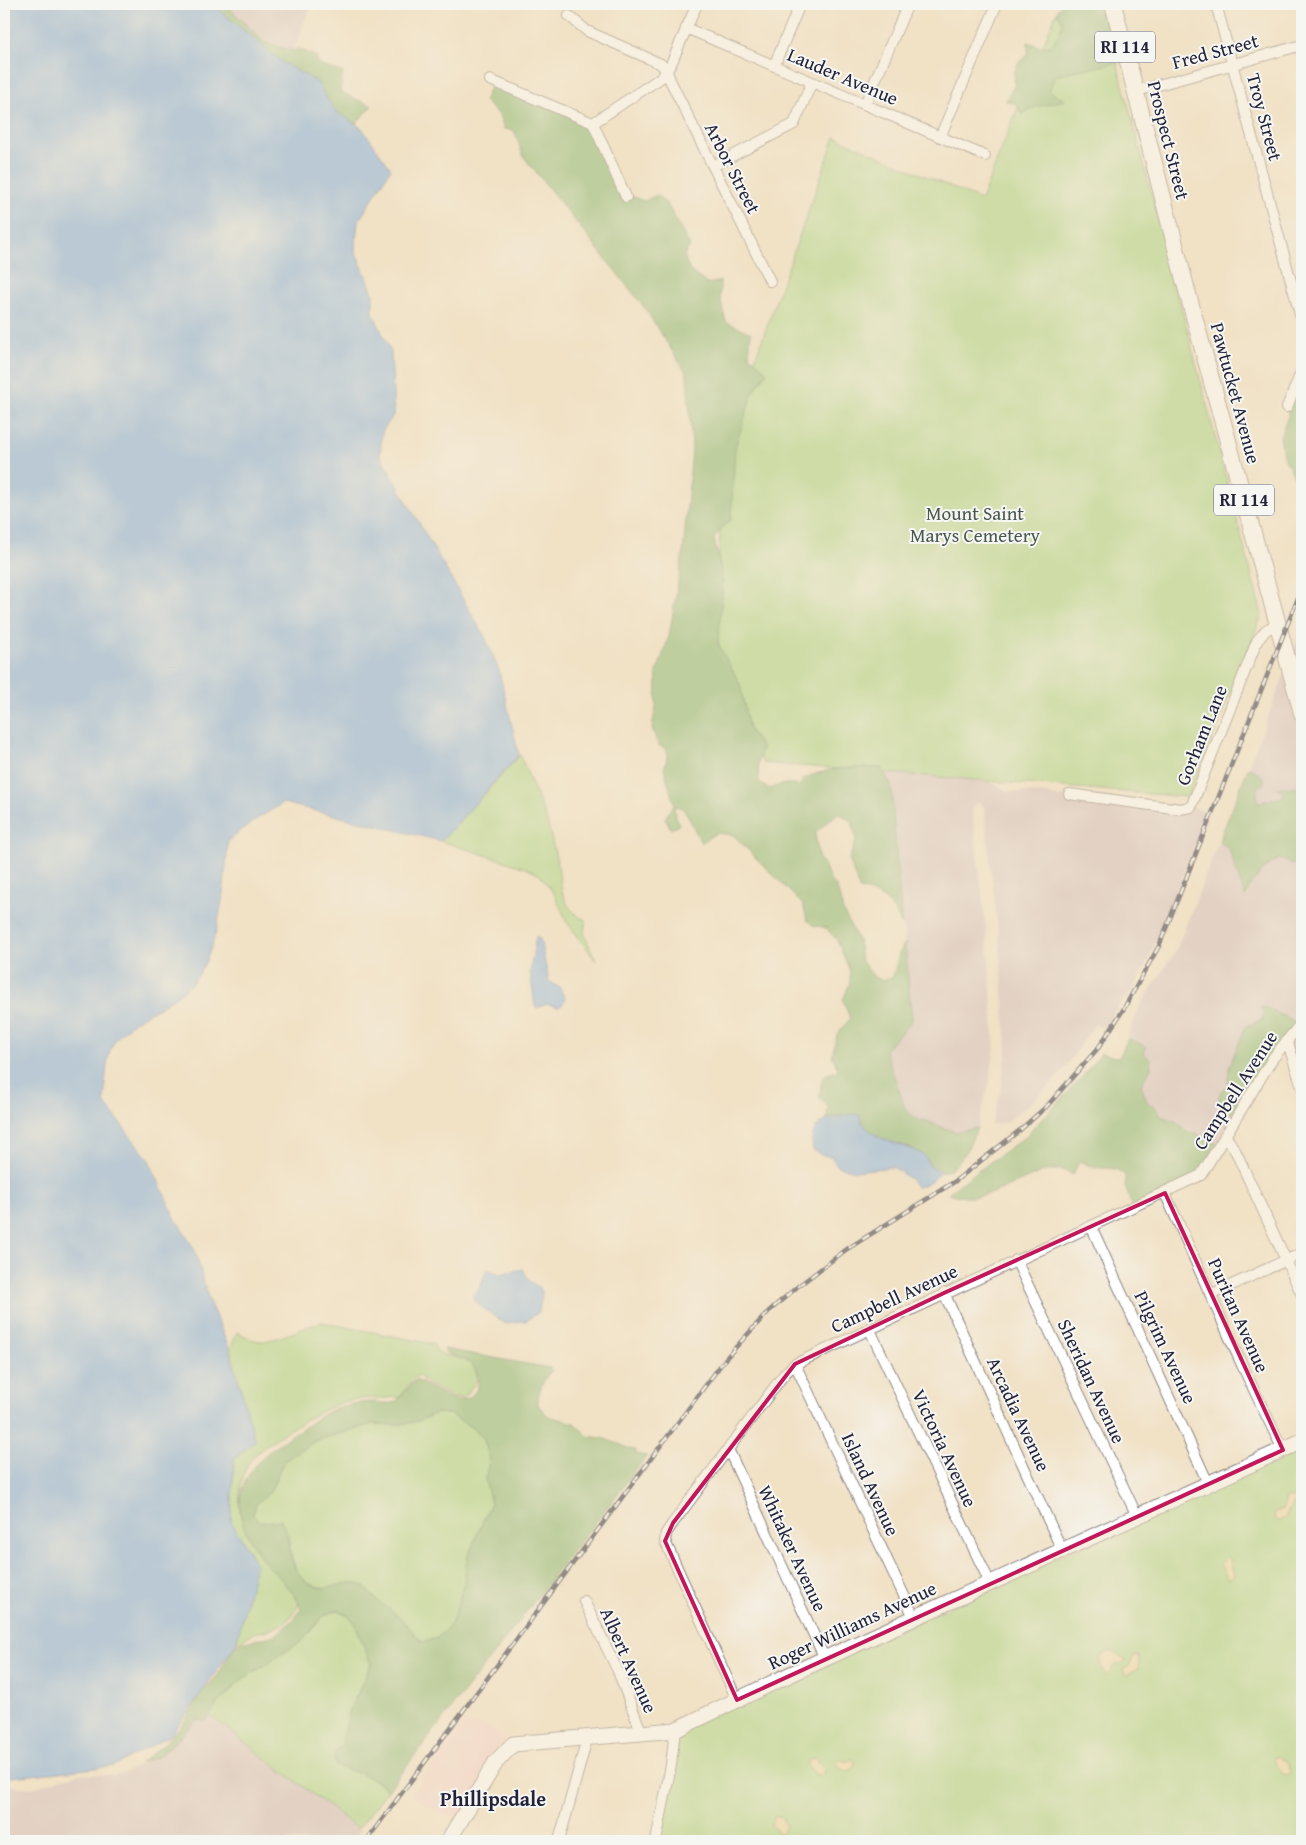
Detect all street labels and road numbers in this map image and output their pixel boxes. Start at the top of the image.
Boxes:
street label: Fred Street [1169,26,1261,76]
road number: RI 114 [1095,32,1155,62]
street label: Lauder Avenue [783,40,903,112]
street label: Troy Street [1240,70,1290,164]
street label: Prospect Street [1141,78,1197,203]
street label: Arbor Street [698,118,768,219]
street label: Pawtucket Avenue [1204,319,1268,467]
road number: RI 114 [1214,484,1274,516]
street label: Gorham Lane [1168,681,1234,789]
street label: Campbell Avenue [1186,1025,1284,1155]
street label: Puritan Avenue [1201,1253,1277,1377]
street label: Campbell Avenue [826,1256,962,1340]
street label: Pilgrim Avenue [1128,1286,1204,1408]
street label: Sheridan Avenue [1051,1314,1133,1448]
street label: Arcadia Avenue [980,1352,1058,1476]
street label: Victoria Avenue [905,1384,985,1512]
street label: Island Avenue [835,1428,907,1540]
street label: Whitaker Avenue [751,1480,835,1616]
street label: Roger Williams Avenue [763,1574,941,1676]
street label: Albert Avenue [593,1603,665,1717]

